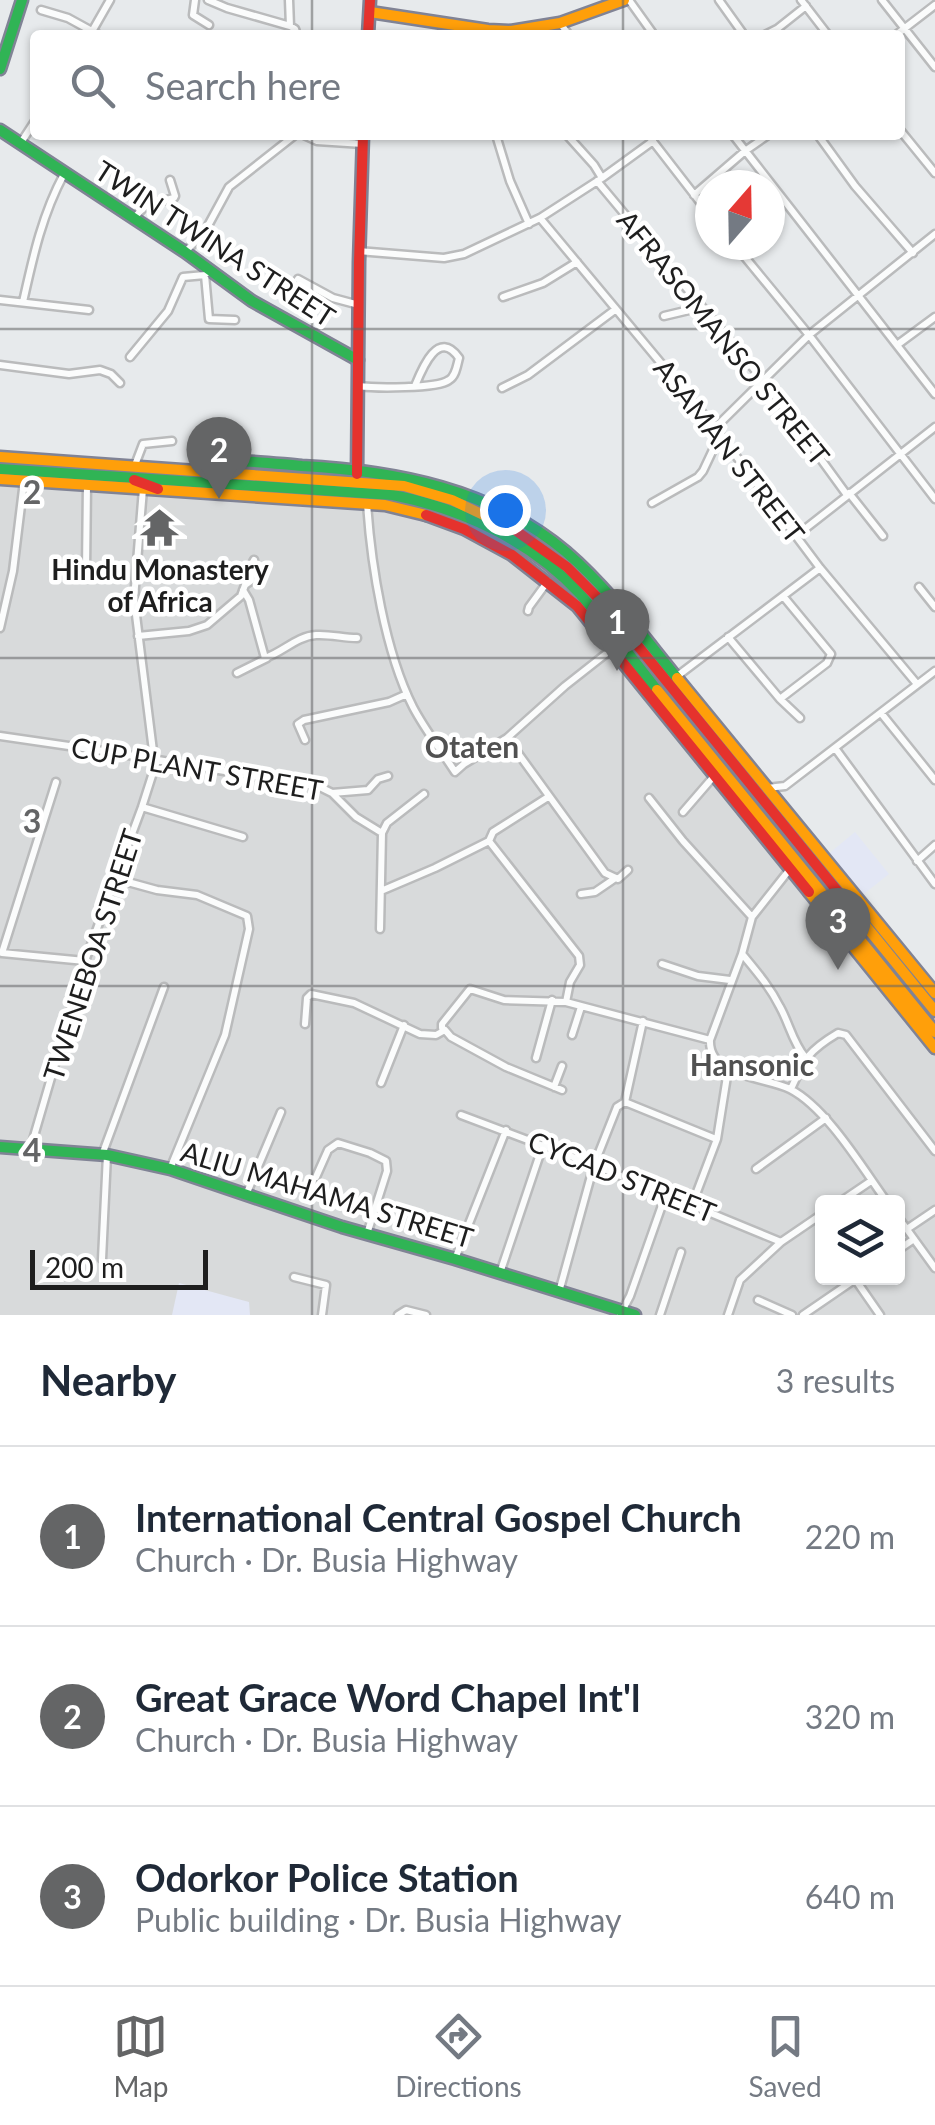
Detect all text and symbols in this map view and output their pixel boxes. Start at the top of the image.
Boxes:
search box [30,30,905,140]
icon: search [65,58,120,113]
text: Search here [145,62,341,108]
street label: TWIN TWINA STREET [89,153,342,334]
north arrow [695,170,785,260]
street label: AFRASOMANSO STREET [610,203,837,472]
street label: ASAMAN STREET [647,352,813,550]
pin: 2 [186,416,252,499]
text: 2 [23,472,41,511]
your location [480,485,531,536]
temple icon: Hindu Monastery of Africa [139,507,181,549]
place label: Hindu Monastery of Africa [51,552,269,618]
pin: 1 [584,588,650,671]
district label: Otaten [425,728,519,764]
street label: CUP PLANT STREET [69,729,326,807]
text: 3 [23,801,41,840]
street label: TWENEBOA STREET [35,824,149,1085]
pin: 3 [806,888,870,970]
district label: Hansonic [690,1046,814,1082]
street label: CYCAD STREET [524,1123,722,1229]
text: 4 [23,1130,41,1169]
street label: ALIU MAHAMA STREET [177,1133,478,1255]
map controls [815,1195,905,1285]
button: layers [815,1195,905,1285]
scale bar [30,1245,208,1290]
text: 200 m [45,1250,124,1284]
text: Nearby [40,1355,177,1405]
text: 3 results [776,1361,895,1400]
text: International Central Gospel Church [135,1494,742,1540]
text: 1 [63,1517,82,1556]
text: 220 m [805,1517,895,1556]
text: Church · Dr. Busia Highway [135,1540,518,1579]
text: Great Grace Word Chapel Int'l [135,1674,640,1720]
text: 2 [63,1697,82,1736]
text: 320 m [805,1697,895,1736]
text: Church · Dr. Busia Highway [135,1720,518,1759]
text: Odorkor Police Station [135,1854,519,1900]
text: 3 [63,1877,82,1916]
text: 640 m [805,1877,895,1916]
text: Public building · Dr. Busia Highway [135,1900,622,1939]
tab: Map [113,2009,169,2103]
tab: Directions [395,2009,522,2103]
tab: Saved [748,2009,822,2103]

